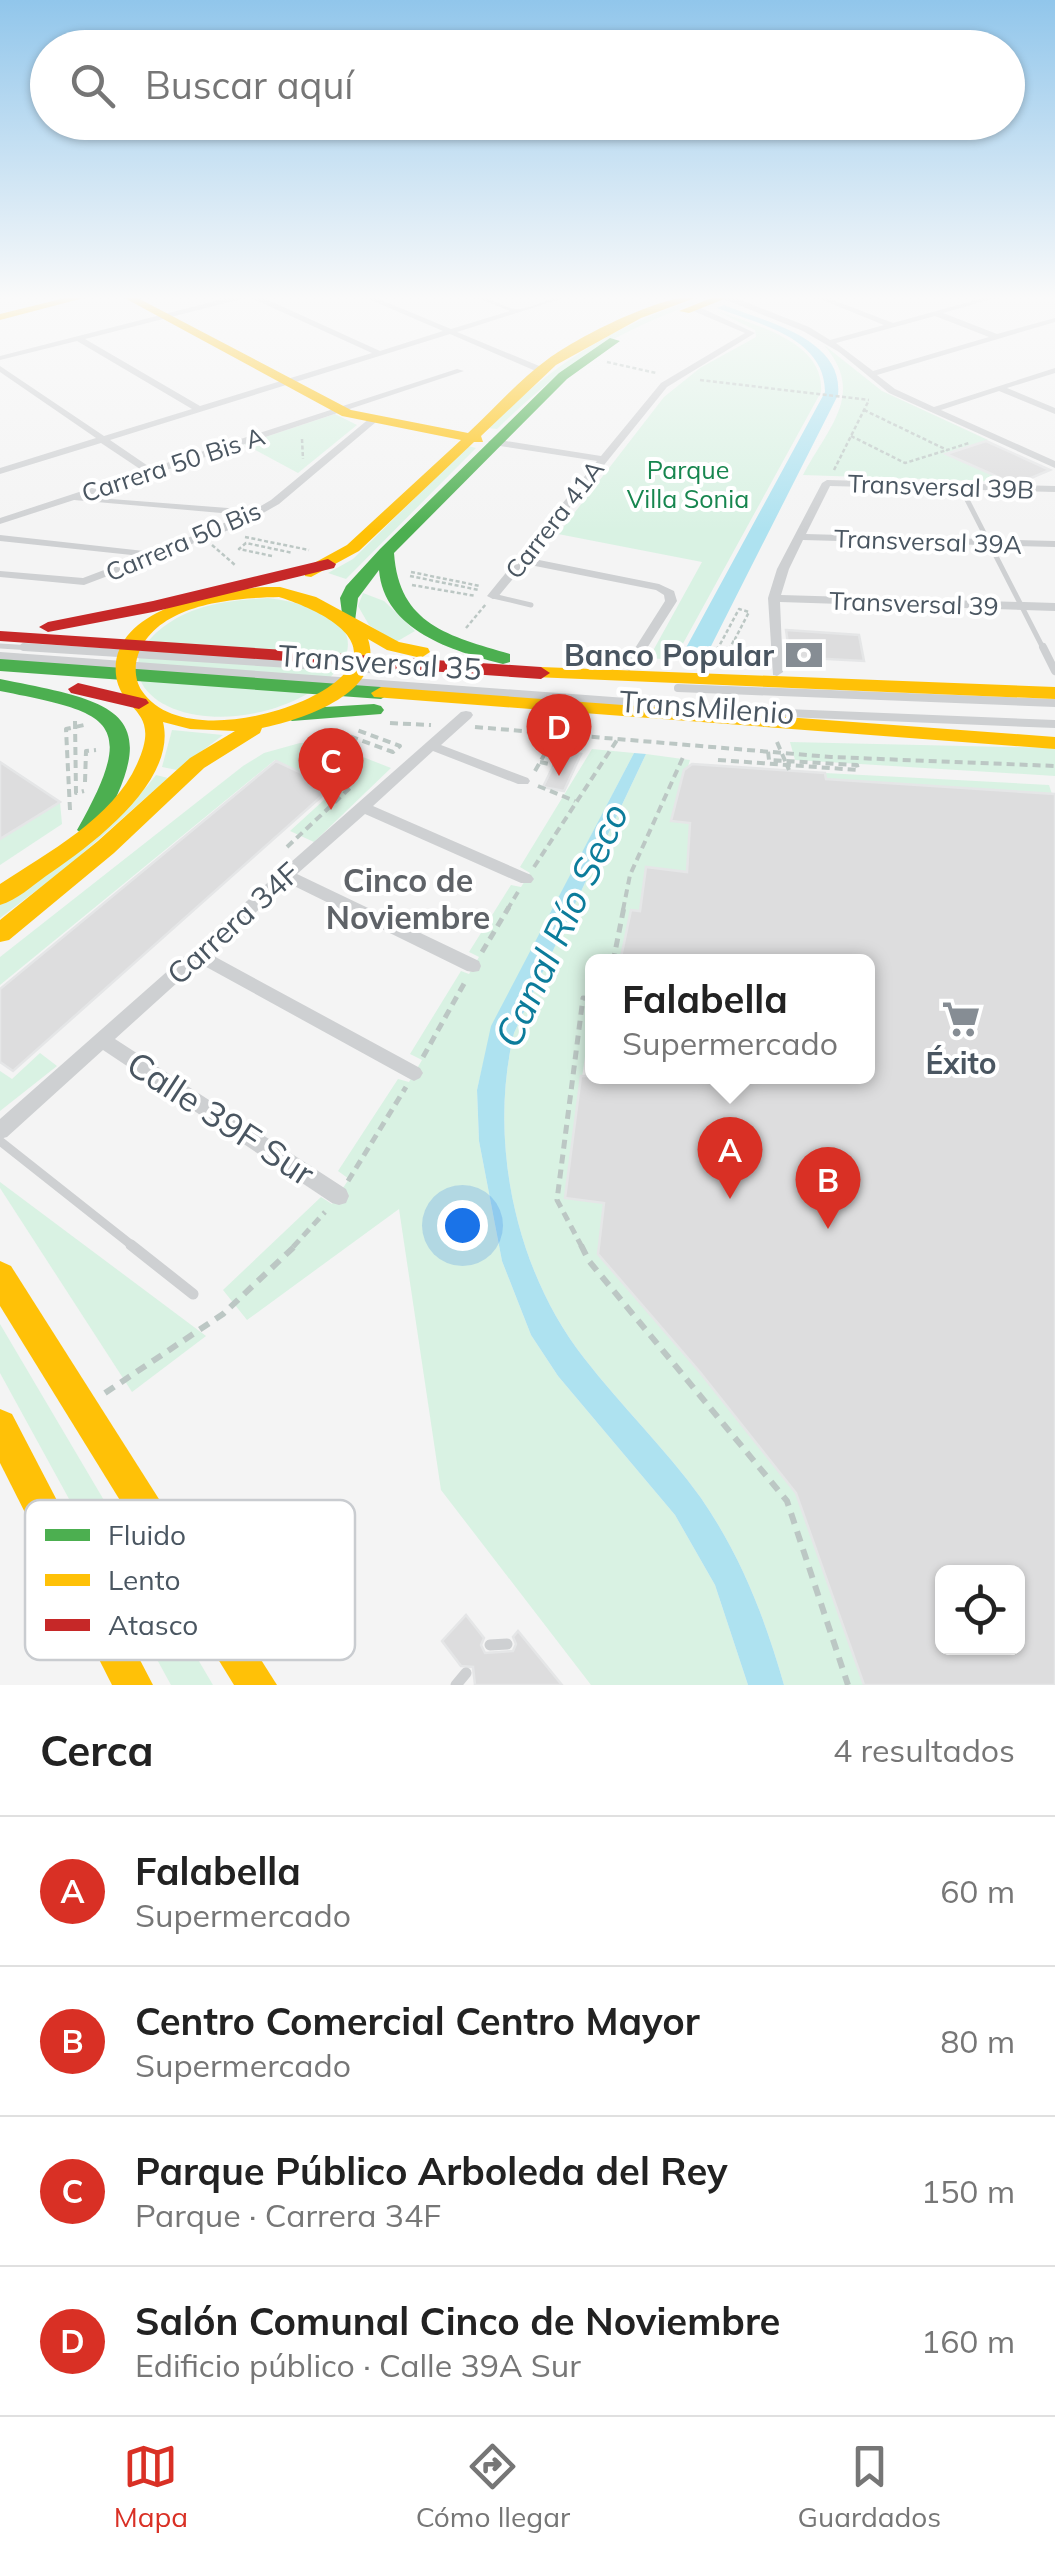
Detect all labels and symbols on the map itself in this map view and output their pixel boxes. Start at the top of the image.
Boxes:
street label: Carrera 50 Bis A [78,420,268,508]
street label: Carrera 41A [498,453,610,585]
park label: Parque Villa Sonia [627,454,749,514]
street label: Transversal 39B [847,467,1035,505]
street label: Carrera 50 Bis [101,494,265,588]
street label: Transversal 39A [834,522,1022,560]
street label: Transversal 39 [829,585,999,621]
bank icon: Banco Popular [783,634,825,676]
street label: Transversal 35 [277,636,483,688]
place label: Banco Popular [564,636,774,674]
street label: TransMilenio [618,682,796,732]
pin: D [526,694,592,776]
pin: C [298,728,364,810]
water label: Canal Río Seco [484,795,638,1055]
street label: Carrera 34F [159,854,307,992]
district label: Cinco de Noviembre [326,860,490,937]
supermarket icon: Éxito [940,998,982,1040]
street label: Calle 39F Sur [119,1041,323,1195]
place label: Éxito [925,1044,997,1082]
pin: A [698,1116,762,1199]
pin: B [796,1146,860,1229]
your location [437,1200,488,1251]
legend [25,1500,355,1660]
text: Fluido [108,1517,186,1552]
text: Lento [108,1562,180,1597]
text: Atasco [108,1607,198,1642]

